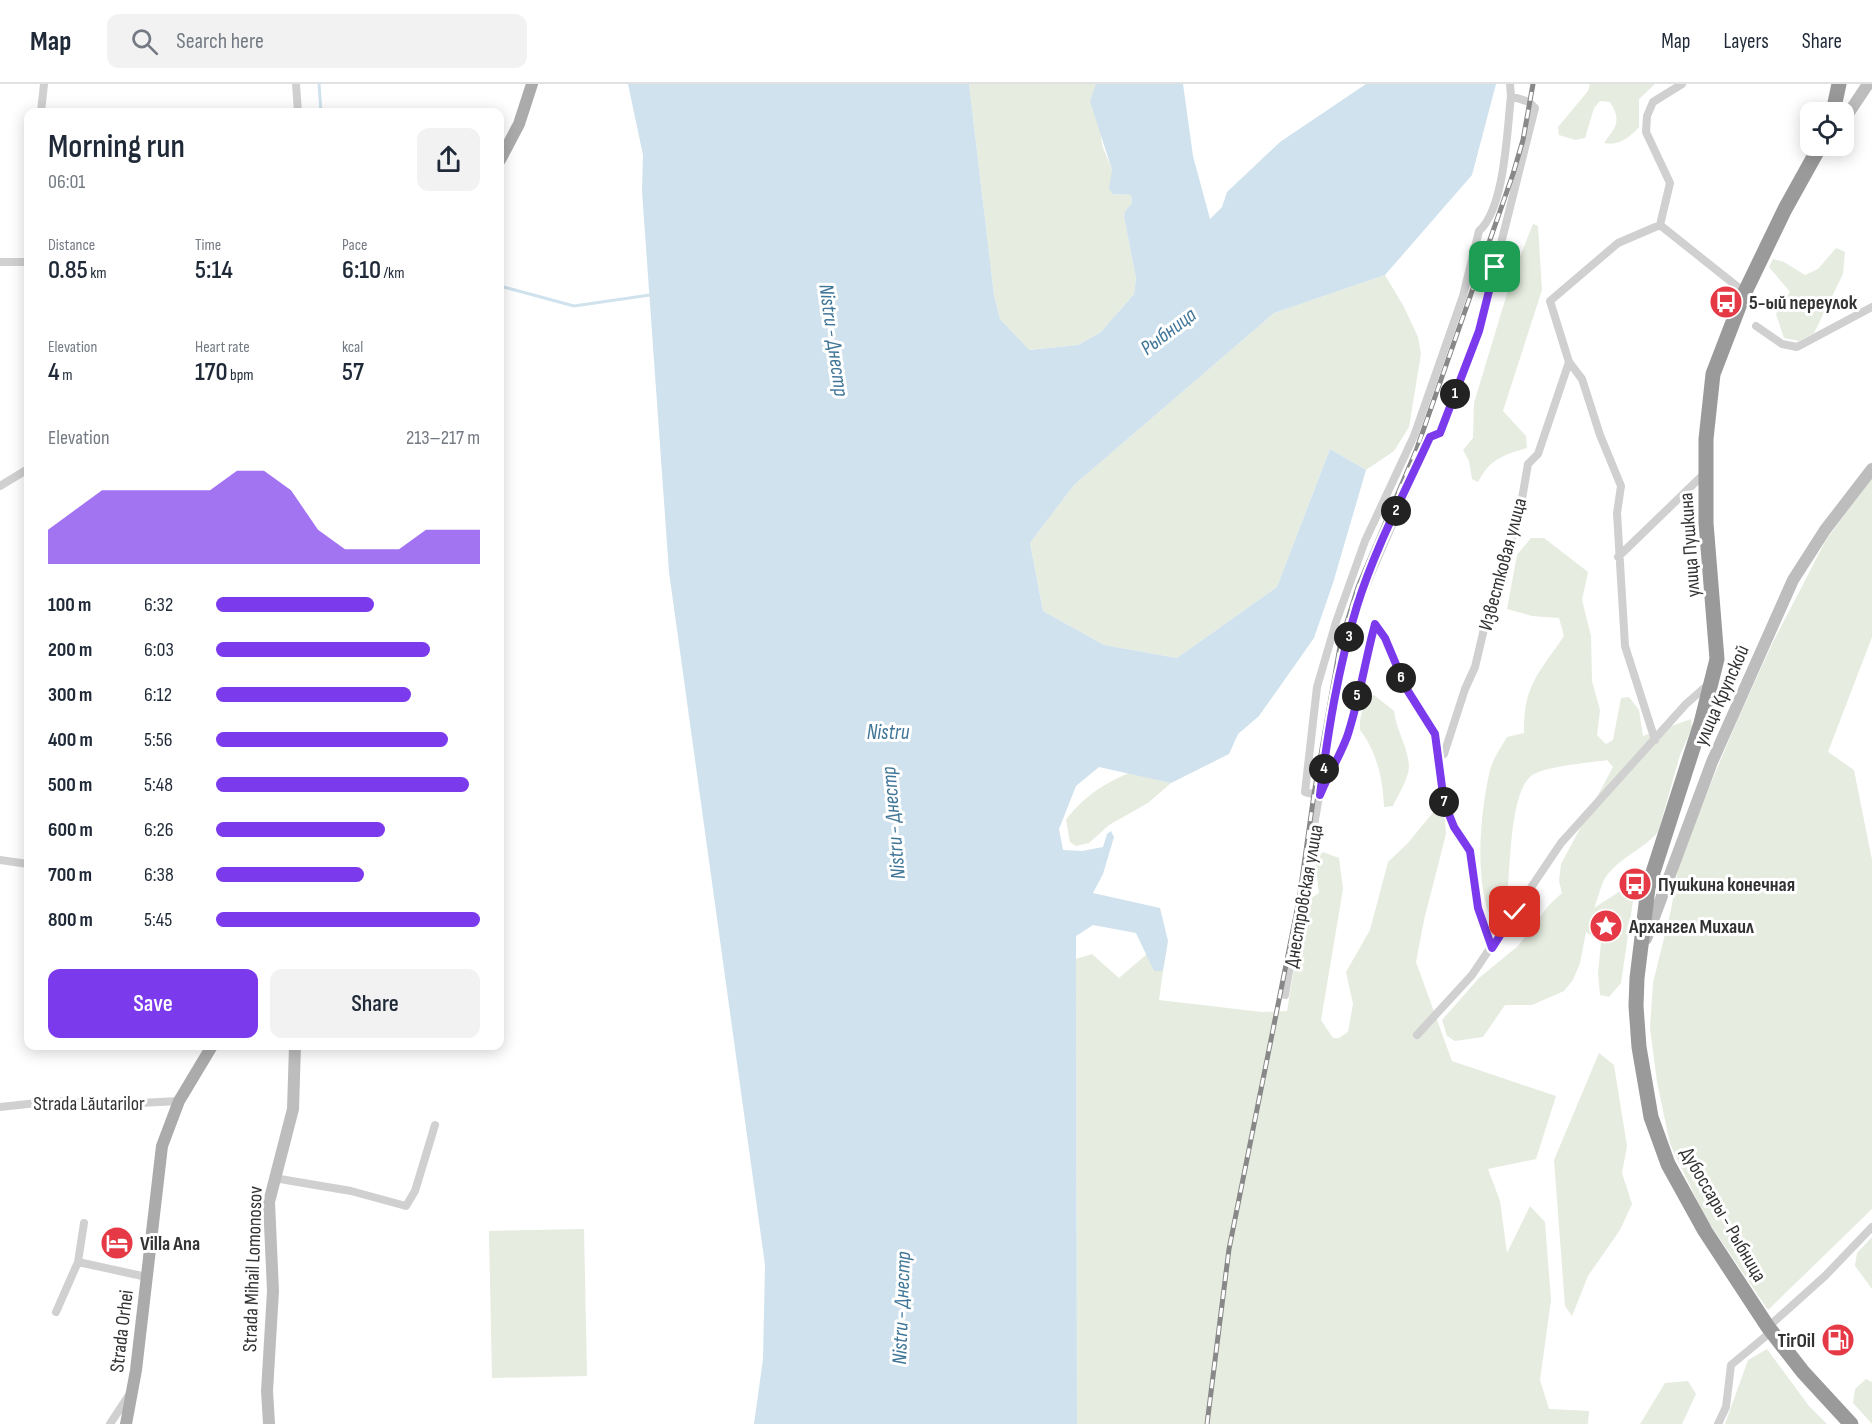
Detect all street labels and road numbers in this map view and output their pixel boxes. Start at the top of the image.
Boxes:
street label: улица Пушкина [1674,492,1706,598]
street label: Известковая улица [1474,495,1532,633]
street label: улица Крупской [1689,641,1755,749]
street label: Днестровская улица [1280,823,1328,970]
street label: Strada Lăutarilor [33,1092,145,1116]
street label: Дубоссары - Рыбница [1675,1143,1771,1286]
street label: Strada Mihail Lomonosov [238,1185,268,1352]
street label: Strada Orhei [105,1289,139,1374]

